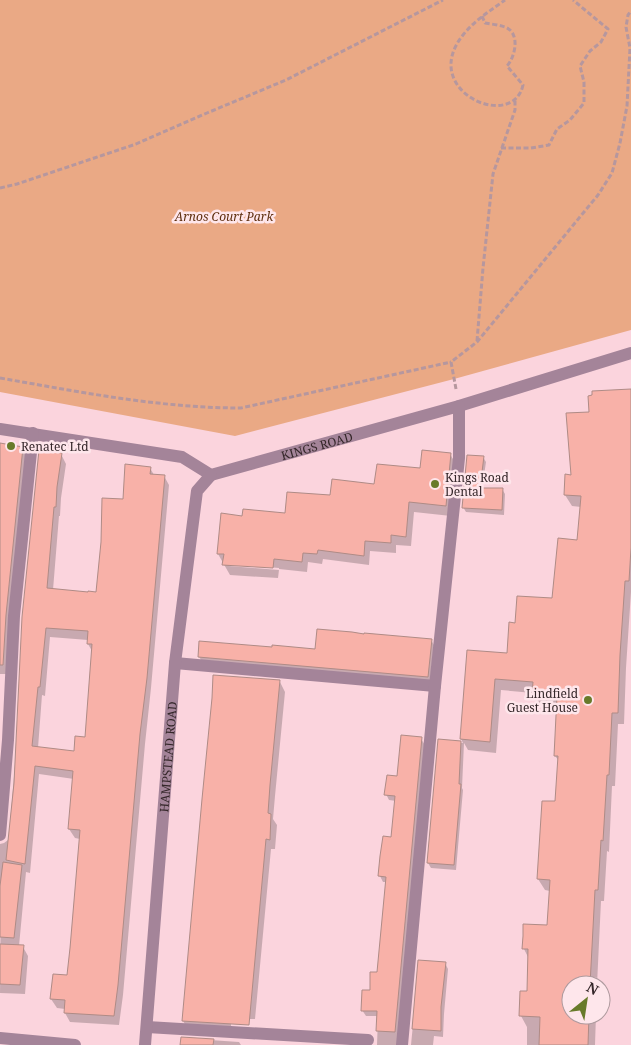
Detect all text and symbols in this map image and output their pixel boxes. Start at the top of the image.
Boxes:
park label: Arnos Court Park [174,208,274,225]
street label: KINGS ROAD [279,427,355,464]
place label: Renatec Ltd [21,438,89,455]
marker: Renatec Ltd [5,440,17,452]
place label: Kings Road Dental [445,469,510,500]
marker: Kings Road Dental [429,478,441,490]
place label: Lindfield Guest House [507,685,579,716]
marker: Lindfield Guest House [582,694,594,706]
street label: HAMPSTEAD ROAD [155,700,180,813]
north arrow [561,975,611,1025]
text: N [583,977,602,999]

